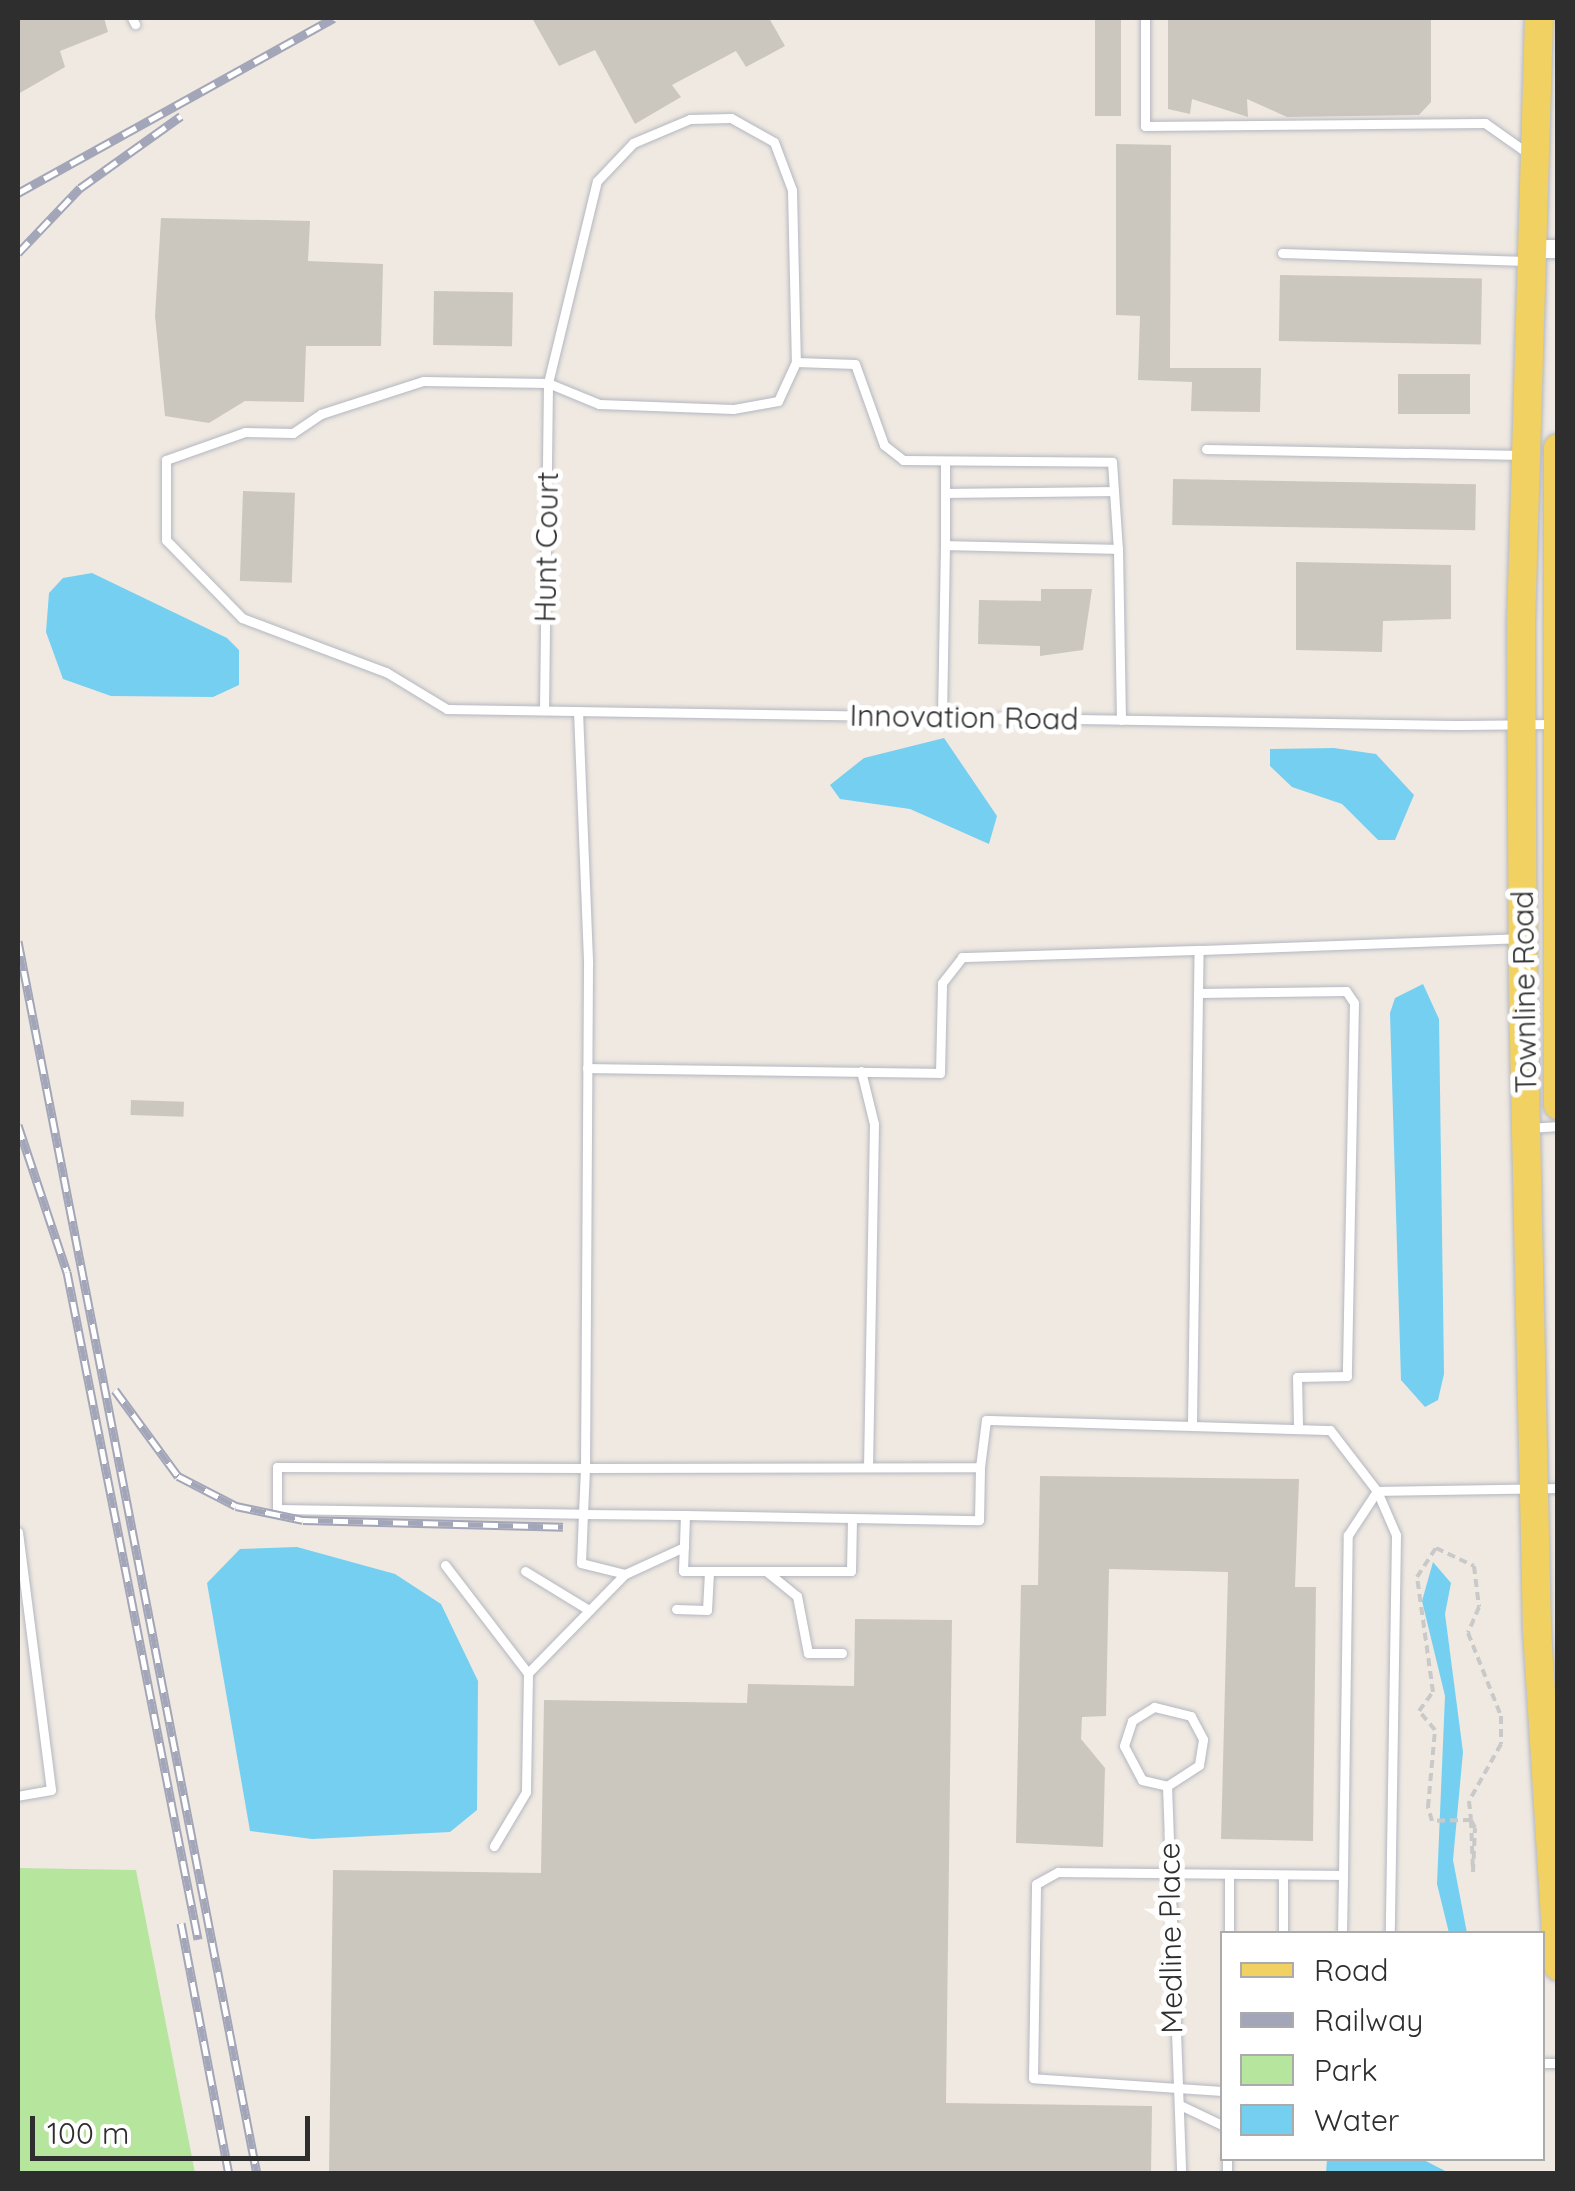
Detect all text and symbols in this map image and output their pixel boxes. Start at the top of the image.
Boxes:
street label: Hunt Court [527,471,565,623]
street label: Innovation Road [849,697,1079,737]
street label: Townline Road [1504,890,1544,1094]
street label: Medline Place [1150,1842,1190,2034]
legend [1220,1931,1545,2161]
text: Road [1314,1951,1388,1989]
text: Railway [1314,2001,1423,2039]
text: Park [1314,2051,1378,2089]
scale bar [35,2096,315,2158]
text: Water [1314,2101,1399,2139]
text: 100 m [47,2114,129,2152]

